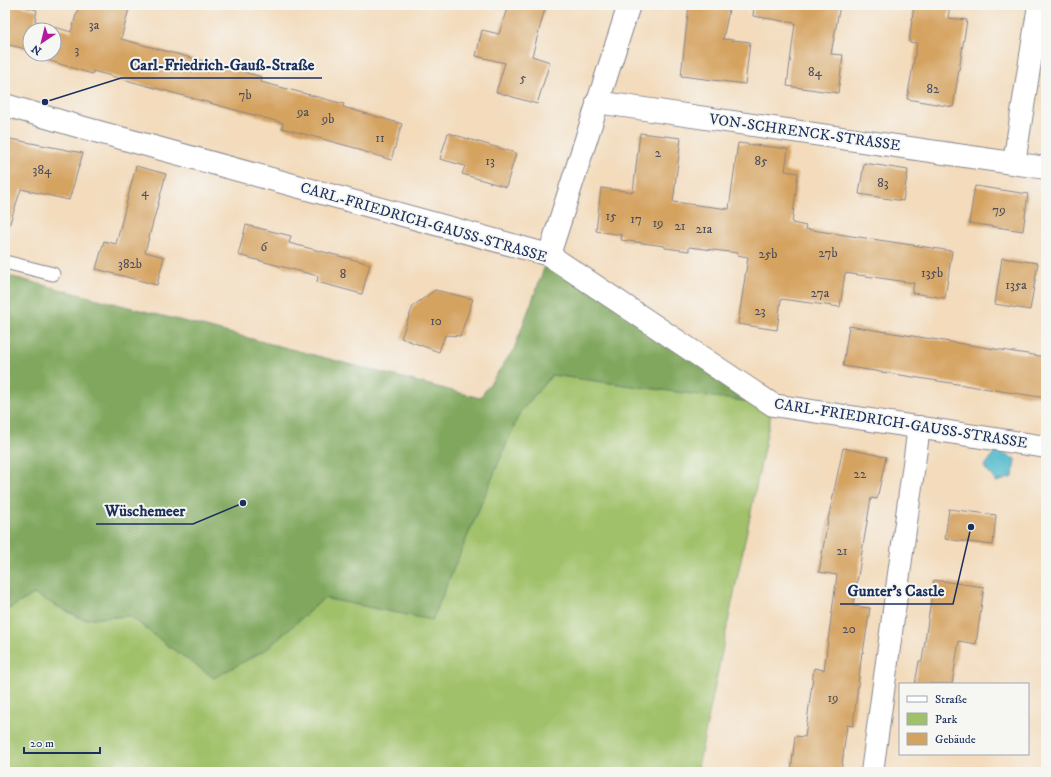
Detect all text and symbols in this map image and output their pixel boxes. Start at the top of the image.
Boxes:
house number: 3a [89,17,100,33]
north arrow [22,22,62,62]
text: N [29,41,45,58]
house number: 3 [75,42,80,58]
callout: Carl-Friedrich-Gauß-Straße [121,50,322,78]
text: Carl-Friedrich-Gauß-Straße [130,55,315,75]
house number: 84 [808,64,823,80]
house number: 5 [520,70,527,86]
house number: 82 [927,81,940,97]
house number: 7b [239,87,251,103]
house number: 9a [296,104,309,120]
street label: VON-SCHRENCK-STRASSE [707,110,902,155]
house number: 9b [321,111,334,127]
house number: 11 [375,130,385,146]
house number: 2 [655,145,662,161]
house number: 13 [485,153,495,169]
house number: 85 [755,153,768,169]
house number: 384 [33,162,52,178]
house number: 83 [877,175,889,191]
street label: CARL-FRIEDRICH-GAUSS-STRASSE [298,178,550,267]
house number: 4 [141,184,149,200]
house number: 79 [992,202,1006,218]
house number: 15 [605,208,617,224]
house number: 17 [630,211,642,227]
house number: 19 [652,215,664,231]
house number: 21 [674,218,686,234]
house number: 21a [696,221,713,237]
house number: 6 [261,239,269,255]
house number: 27b [818,245,838,261]
house number: 25b [759,246,777,262]
house number: 382b [118,256,142,272]
house number: 135b [921,265,943,281]
house number: 8 [340,266,346,282]
house number: 135a [1005,277,1027,293]
house number: 27a [811,285,830,301]
house number: 23 [754,303,766,319]
house number: 10 [430,313,442,329]
street label: CARL-FRIEDRICH-GAUSS-STRASSE [773,394,1029,453]
house number: 22 [854,466,867,482]
callout: Wüschemeer [96,496,193,524]
text: Wüschemeer [104,501,186,521]
house number: 21 [836,543,848,559]
callout: Gunter's Castle [840,576,953,604]
text: Gunter's Castle [848,581,945,601]
house number: 20 [842,621,856,637]
legend [899,683,1029,755]
house number: 19 [827,690,839,706]
text: Straße [935,692,967,707]
text: Park [935,712,957,727]
scale bar [24,729,100,755]
text: Gebäude [935,732,976,747]
text: 20 m [30,736,54,751]

